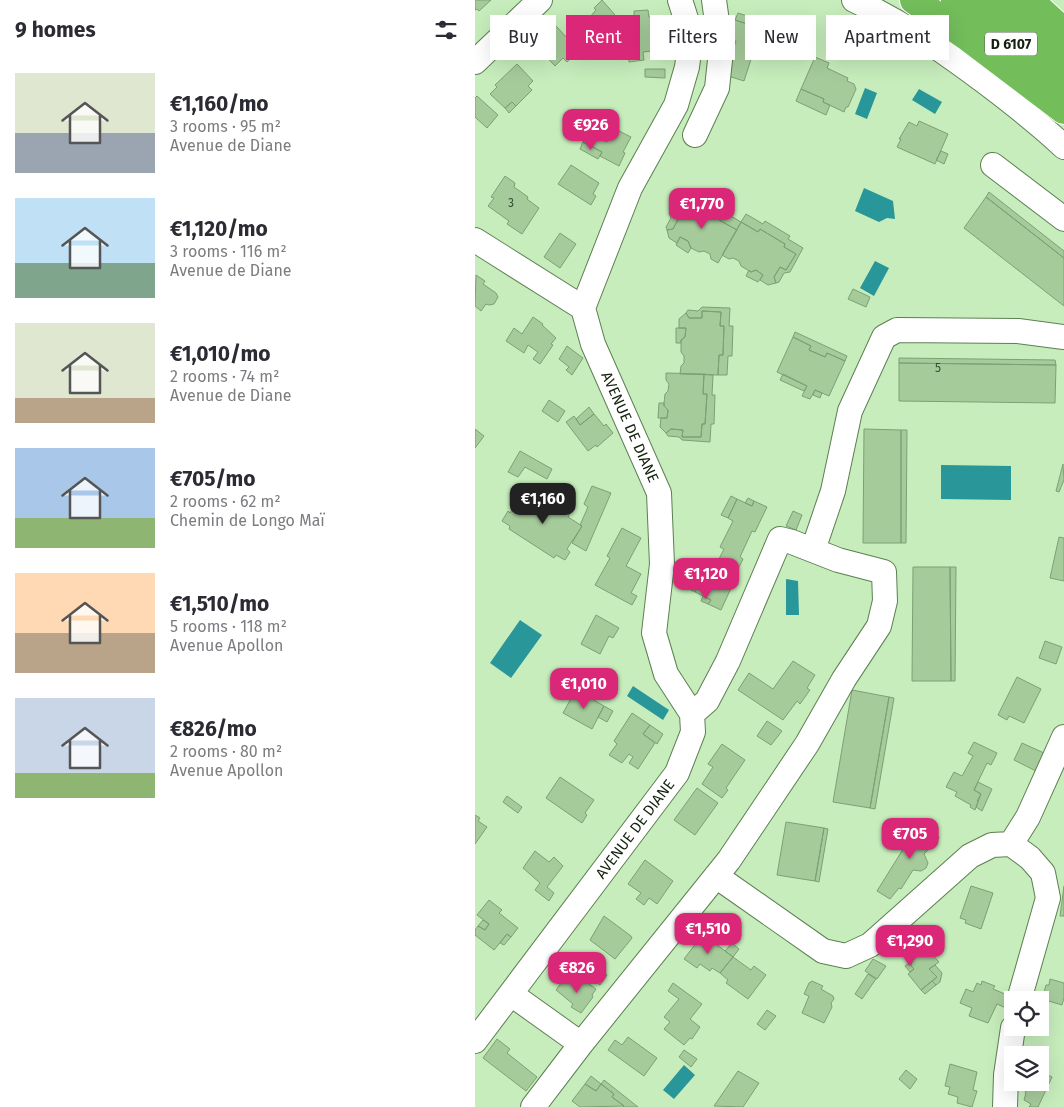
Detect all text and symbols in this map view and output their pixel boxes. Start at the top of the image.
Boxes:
chip: Buy [490,15,556,60]
chip: Rent [566,15,640,60]
chip: Filters [650,15,735,60]
chip: New [745,15,816,60]
chip: Apartment [826,15,949,60]
icon: filters [432,16,460,44]
text: 9 homes [15,17,96,43]
road number: D 6107 [985,33,1037,56]
text: €1,160/mo [170,91,269,117]
icon: home [55,93,115,153]
pin: €926 [561,108,621,151]
text: €926 [573,115,609,134]
text: 3 rooms · 95 m² [170,117,281,136]
text: Avenue de Diane [170,136,292,155]
pin: €1,770 [661,188,743,230]
text: €1,770 [680,194,724,213]
house number: 3 [508,196,514,210]
text: €1,120/mo [170,216,268,242]
icon: home [55,218,115,278]
text: 3 rooms · 116 m² [170,242,287,261]
text: Avenue de Diane [170,261,292,280]
text: €1,010/mo [170,341,270,367]
icon: home [55,343,115,403]
house number: 5 [935,361,941,375]
text: 2 rooms · 74 m² [170,367,279,386]
street label: AVENUE DE DIANE [597,369,663,485]
text: Avenue de Diane [170,386,292,405]
text: €705/mo [170,466,255,492]
icon: home [55,468,115,528]
pin: €1,160 [502,482,584,525]
text: €1,160 [521,489,565,508]
text: 2 rooms · 62 m² [170,492,281,511]
text: Chemin de Longo Maï [170,511,325,530]
pin: €1,120 [665,558,747,600]
text: €1,120 [684,564,728,583]
text: €1,510/mo [170,591,269,617]
icon: home [55,593,115,653]
text: 5 rooms · 118 m² [170,617,287,636]
text: Avenue Apollon [170,636,283,655]
pin: €1,010 [543,668,625,710]
text: €1,010 [561,674,607,693]
text: €826/mo [170,716,257,742]
icon: home [55,718,115,778]
text: 2 rooms · 80 m² [170,742,282,761]
text: Avenue Apollon [170,761,283,780]
street label: AVENUE DE DIANE [592,776,678,882]
pin: €705 [880,818,940,860]
text: €705 [893,824,927,843]
pin: €1,510 [667,912,749,955]
text: €1,510 [686,919,730,938]
pin: €1,290 [869,924,951,967]
text: €1,290 [887,931,933,950]
pin: €826 [547,952,607,994]
text: €826 [559,958,595,977]
map controls [1004,991,1049,1091]
button: locate [1004,991,1049,1036]
button: layers [1004,1046,1049,1091]

